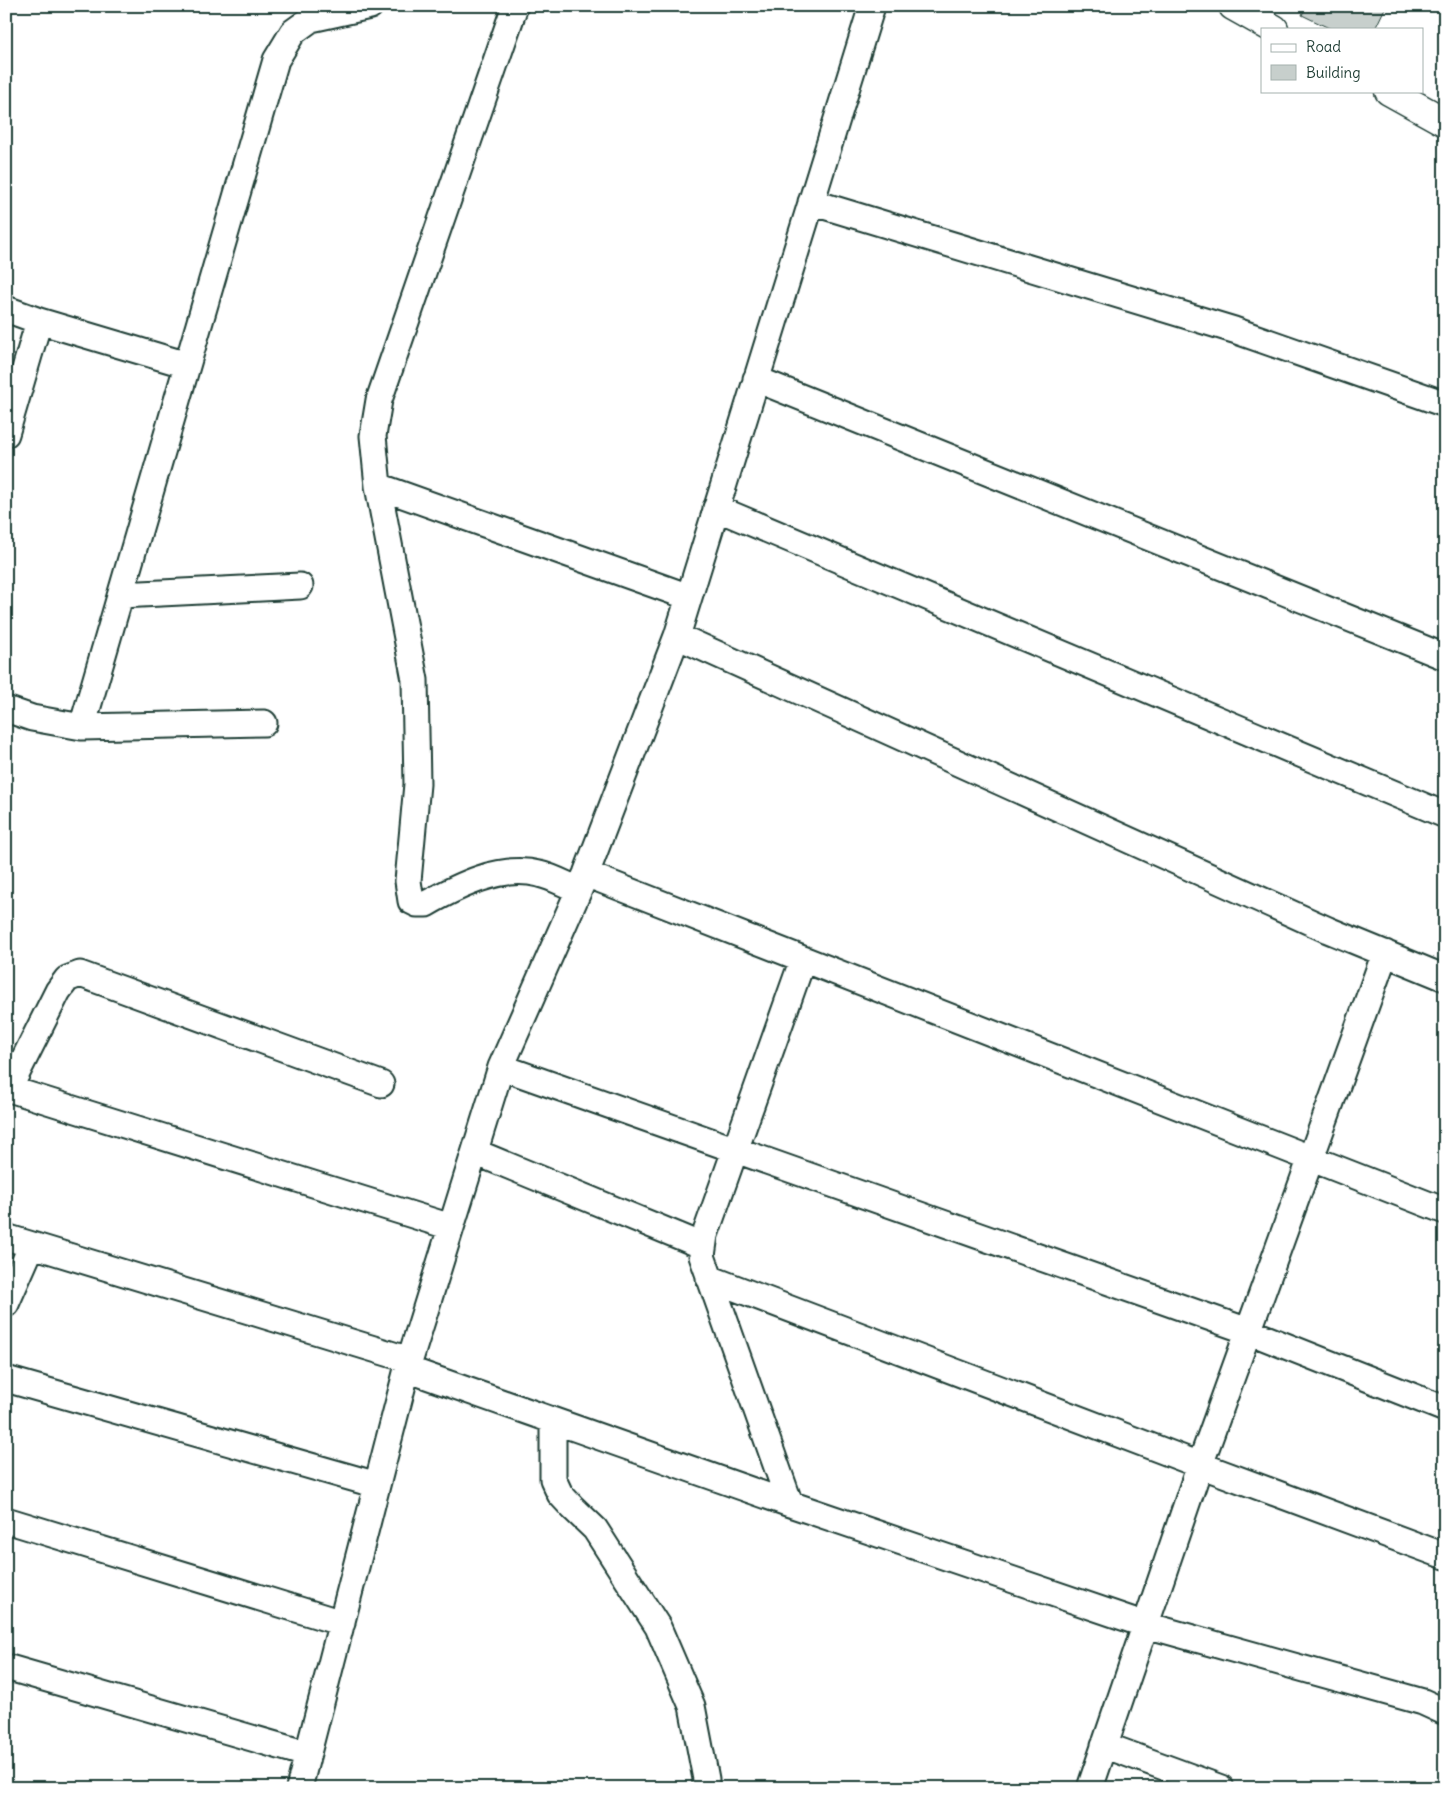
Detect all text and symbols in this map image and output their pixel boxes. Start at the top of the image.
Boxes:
legend [1261,28,1424,92]
text: Road [1306,37,1341,56]
text: Building [1306,63,1361,82]

